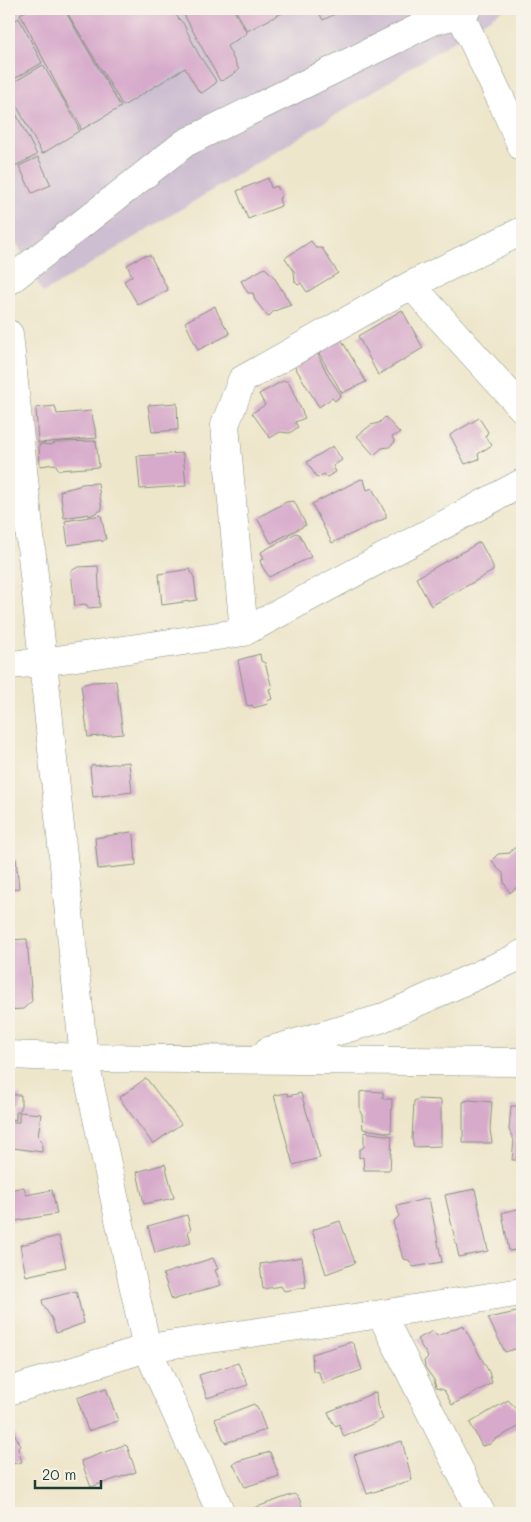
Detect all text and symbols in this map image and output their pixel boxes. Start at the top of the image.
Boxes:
scale bar [35,1457,101,1489]
text: 20 m [42,1464,76,1484]

